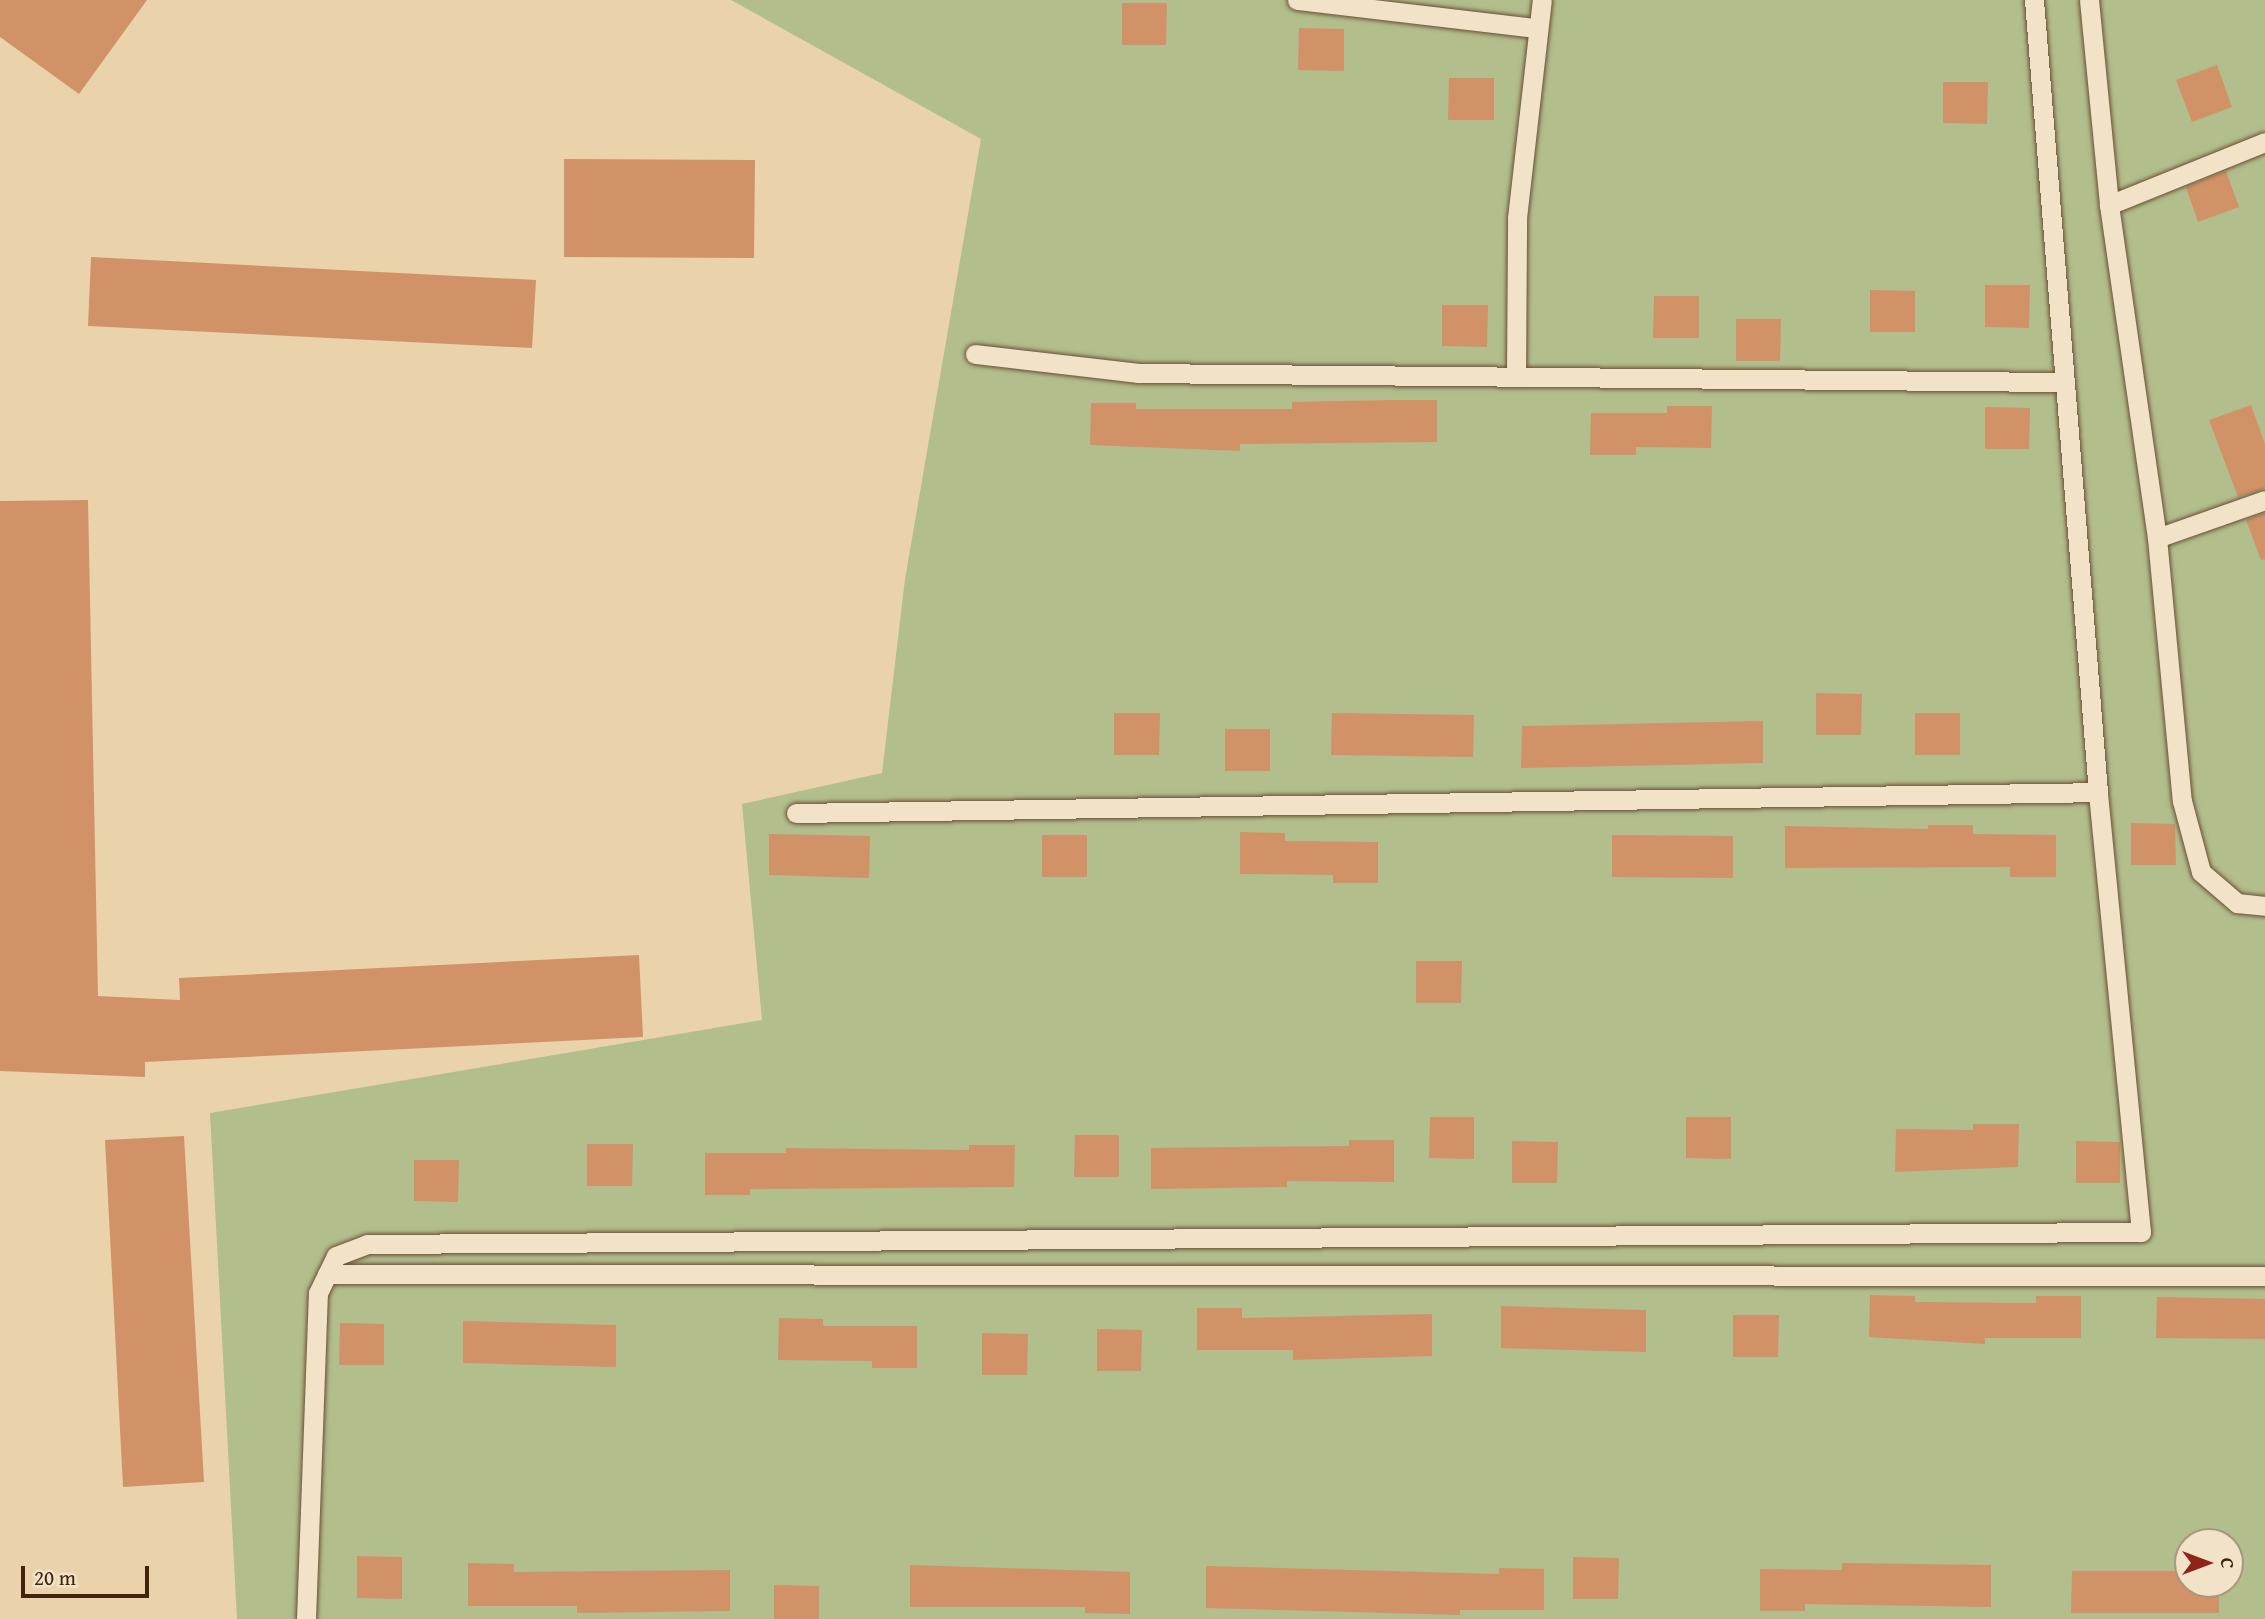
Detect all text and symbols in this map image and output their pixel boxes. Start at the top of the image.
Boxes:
north arrow [2174,1528,2244,1598]
scale bar [24,1552,152,1596]
text: С [2214,1558,2242,1568]
text: 20 m [34,1562,76,1593]

